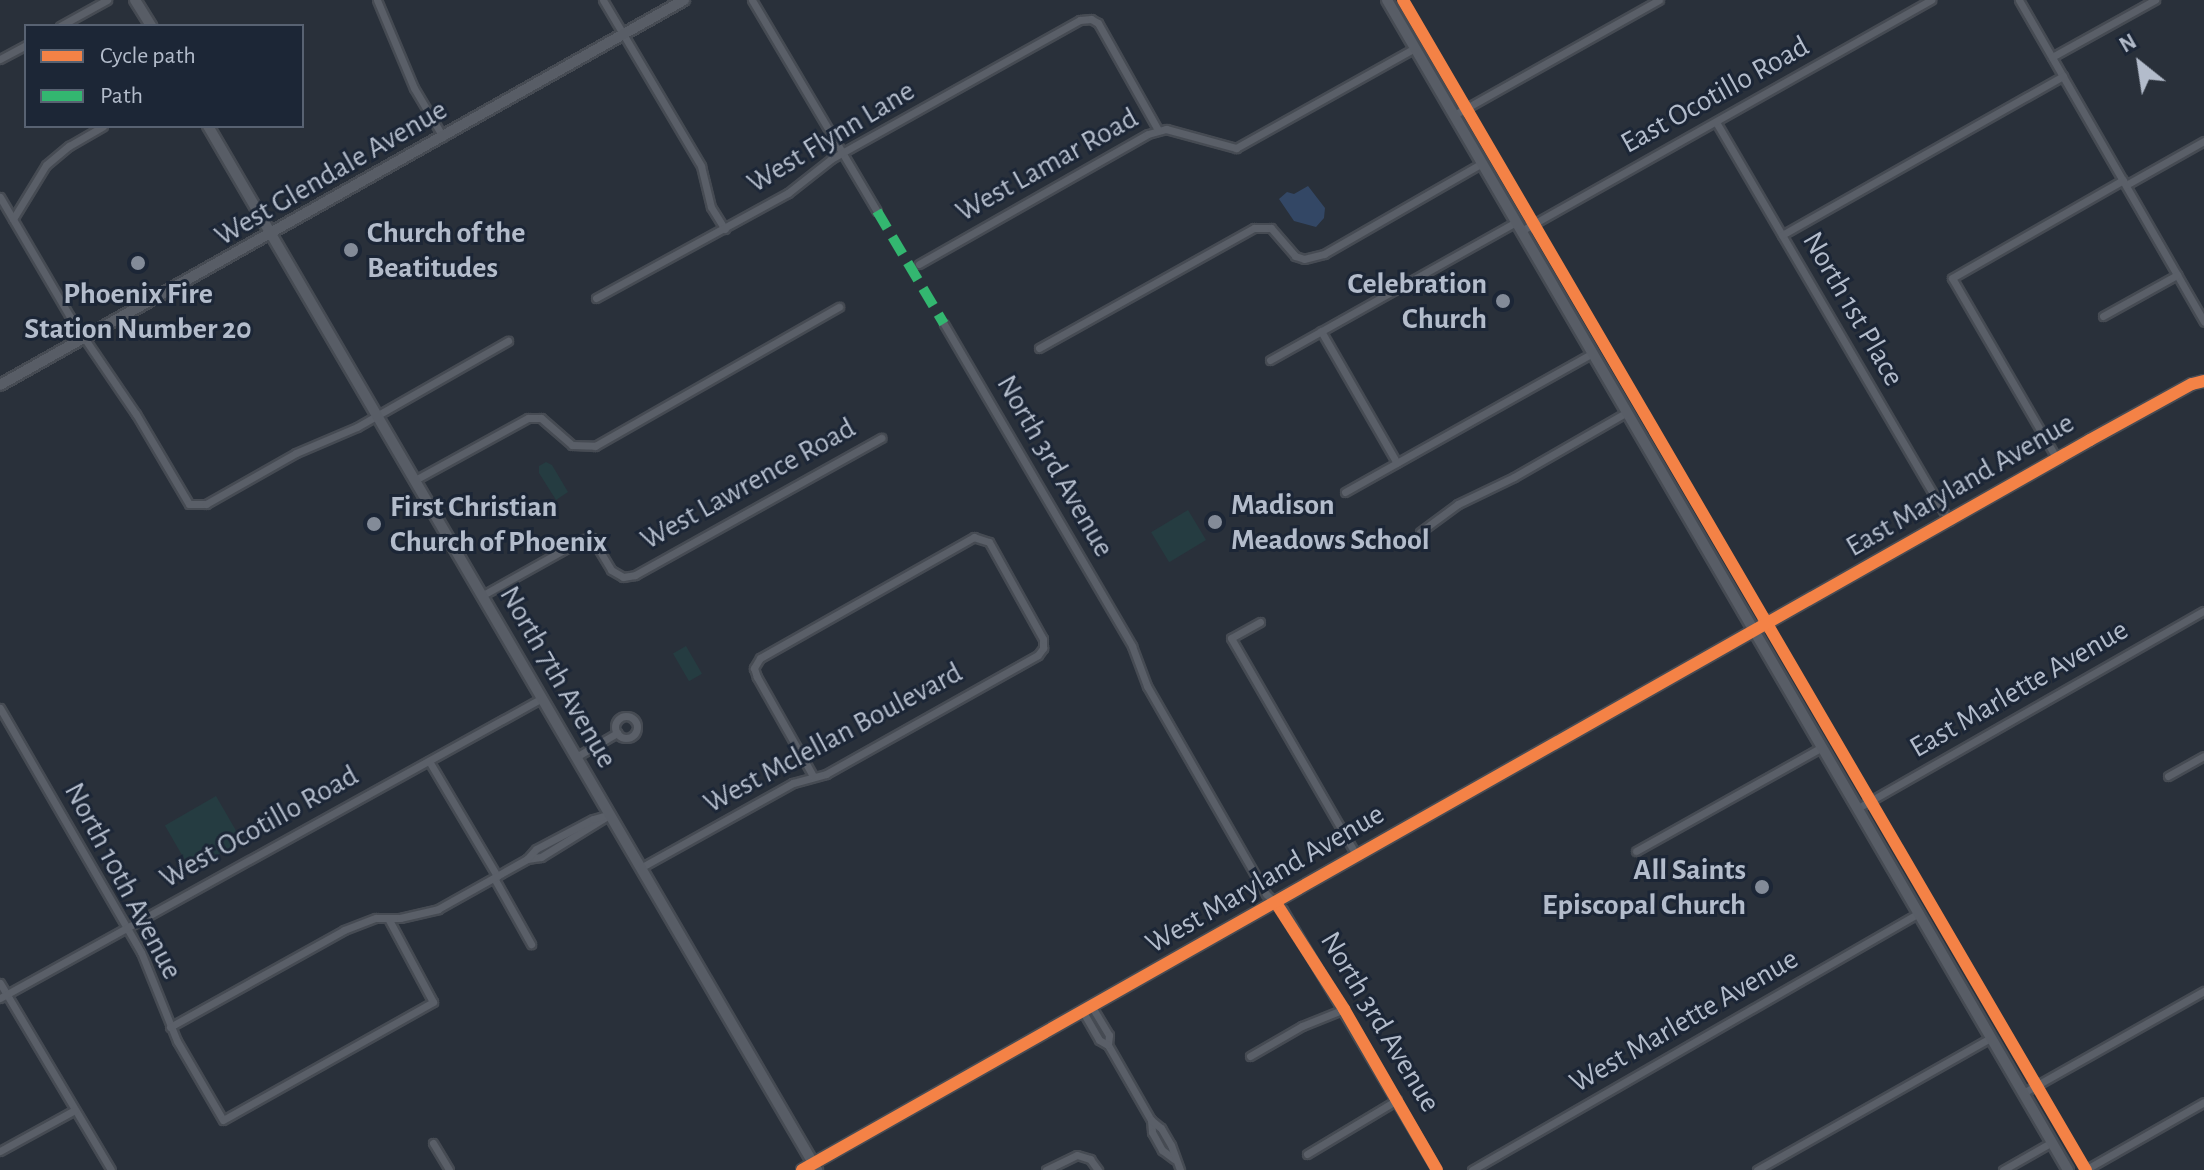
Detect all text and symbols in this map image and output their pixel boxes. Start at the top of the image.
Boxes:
legend [24,24,304,128]
north arrow [2100,24,2180,104]
street label: East Ocotillo Road [1615,28,1815,162]
text: N [2116,30,2140,57]
text: Cycle path [100,44,196,68]
street label: West Flynn Lane [741,73,921,201]
text: Path [100,84,143,108]
street label: West Glendale Avenue [208,92,454,254]
street label: West Lamar Road [950,100,1144,230]
place label: Church of the Beatitudes [367,215,525,286]
street label: North 1st Place [1794,225,1912,393]
marker: Church of the Beatitudes [342,241,360,259]
marker: Phoenix Fire Station Number 20 [129,254,147,272]
place label: Celebration Church [1347,266,1487,336]
place label: Phoenix Fire Station Number 20 [24,276,252,346]
marker: Celebration Church [1494,292,1512,310]
street label: North 3rd Avenue [988,369,1122,563]
street label: East Maryland Avenue [1839,405,2081,565]
street label: West Lawrence Road [634,410,862,558]
place label: Madison Meadows School [1231,487,1430,558]
place label: First Christian Church of Phoenix [390,489,607,560]
marker: Madison Meadows School [1206,513,1224,531]
marker: First Christian Church of Phoenix [365,515,383,533]
street label: North 7th Avenue [491,580,625,774]
street label: East Marlette Avenue [1903,612,2135,766]
street label: West Mclellan Boulevard [698,655,968,821]
street label: West Ocotillo Road [154,758,364,896]
street label: North 10th Avenue [56,776,190,986]
street label: West Maryland Avenue [1139,796,1391,962]
place label: All Saints Episcopal Church [1542,852,1746,922]
marker: All Saints Episcopal Church [1753,878,1771,896]
street label: North 3rd Avenue [1312,925,1448,1119]
street label: West Marlette Avenue [1563,941,1805,1101]

